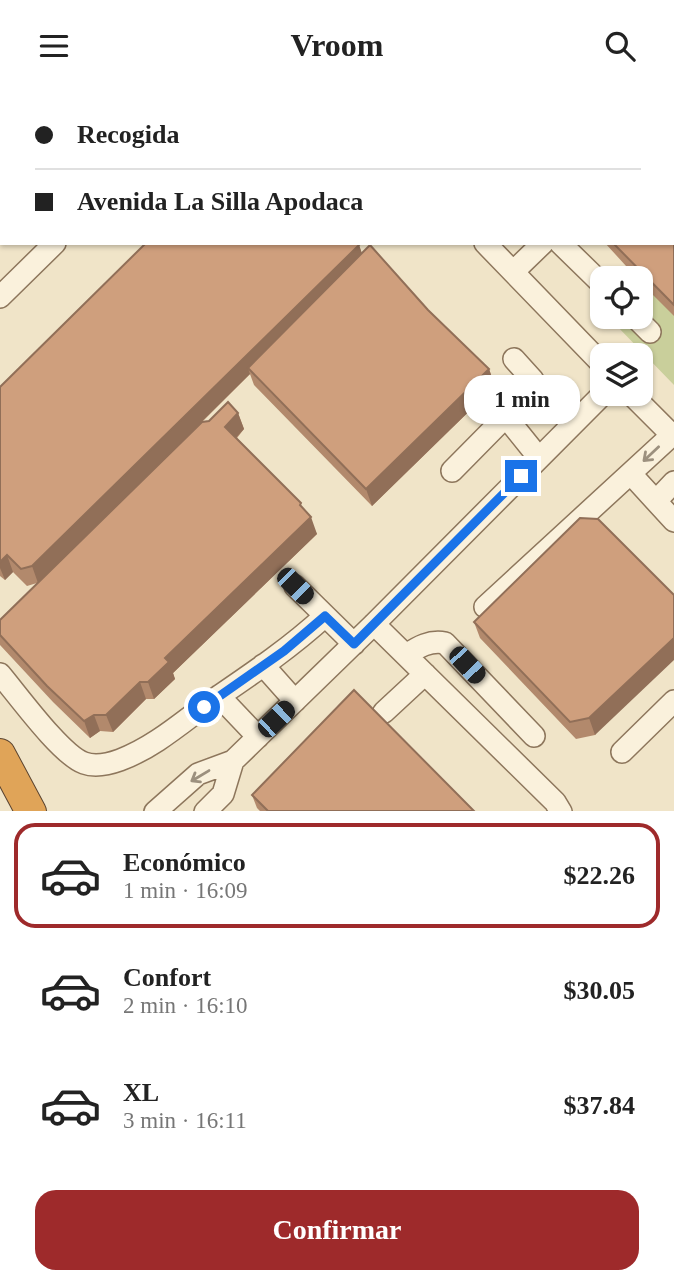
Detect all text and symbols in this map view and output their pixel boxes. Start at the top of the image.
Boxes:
icon: menu [35,27,73,65]
text: Vroom [290,27,384,63]
icon: search [601,27,639,65]
text: Recogida [77,120,180,149]
text: Avenida La Silla Apodaca [77,187,363,216]
map controls [590,266,653,406]
button: locate [590,266,653,329]
button: layers [590,343,653,406]
callout: 1 min [463,375,579,423]
text: 1 min [494,387,550,412]
one-way arrow [643,446,660,463]
route end [505,460,537,492]
car [273,564,318,608]
car [445,642,490,688]
route start [188,691,220,723]
car [254,697,299,741]
one-way arrow [190,769,210,783]
icon: car [39,844,102,907]
text: Económico [123,848,246,877]
text: $22.26 [564,861,635,890]
text: 1 min · 16:09 [123,878,248,903]
icon: car [39,959,102,1022]
text: Confort [123,963,211,992]
text: $30.05 [564,976,635,1005]
text: 2 min · 16:10 [123,993,248,1018]
icon: car [39,1074,102,1137]
text: XL [123,1078,159,1107]
text: $37.84 [564,1091,635,1120]
text: 3 min · 16:11 [123,1108,247,1133]
button: Confirmar [35,1190,639,1270]

